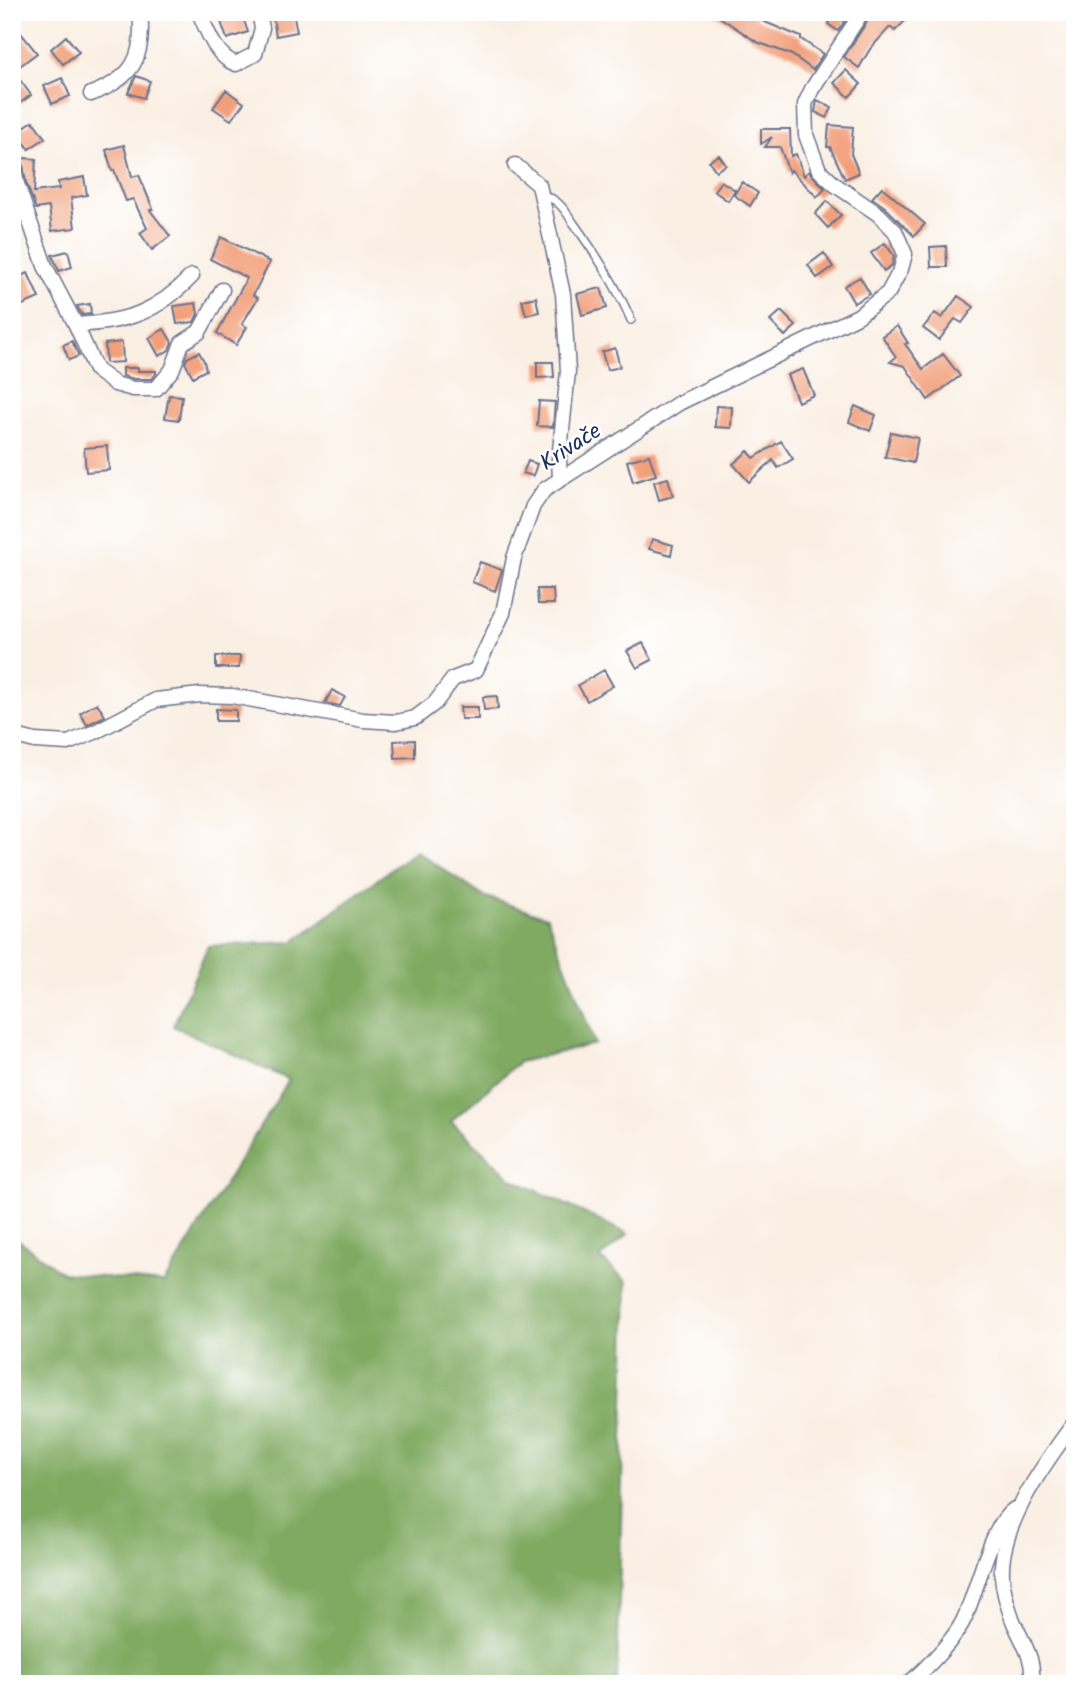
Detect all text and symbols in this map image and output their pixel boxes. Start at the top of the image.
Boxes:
street label: Krivače [533,414,609,481]

